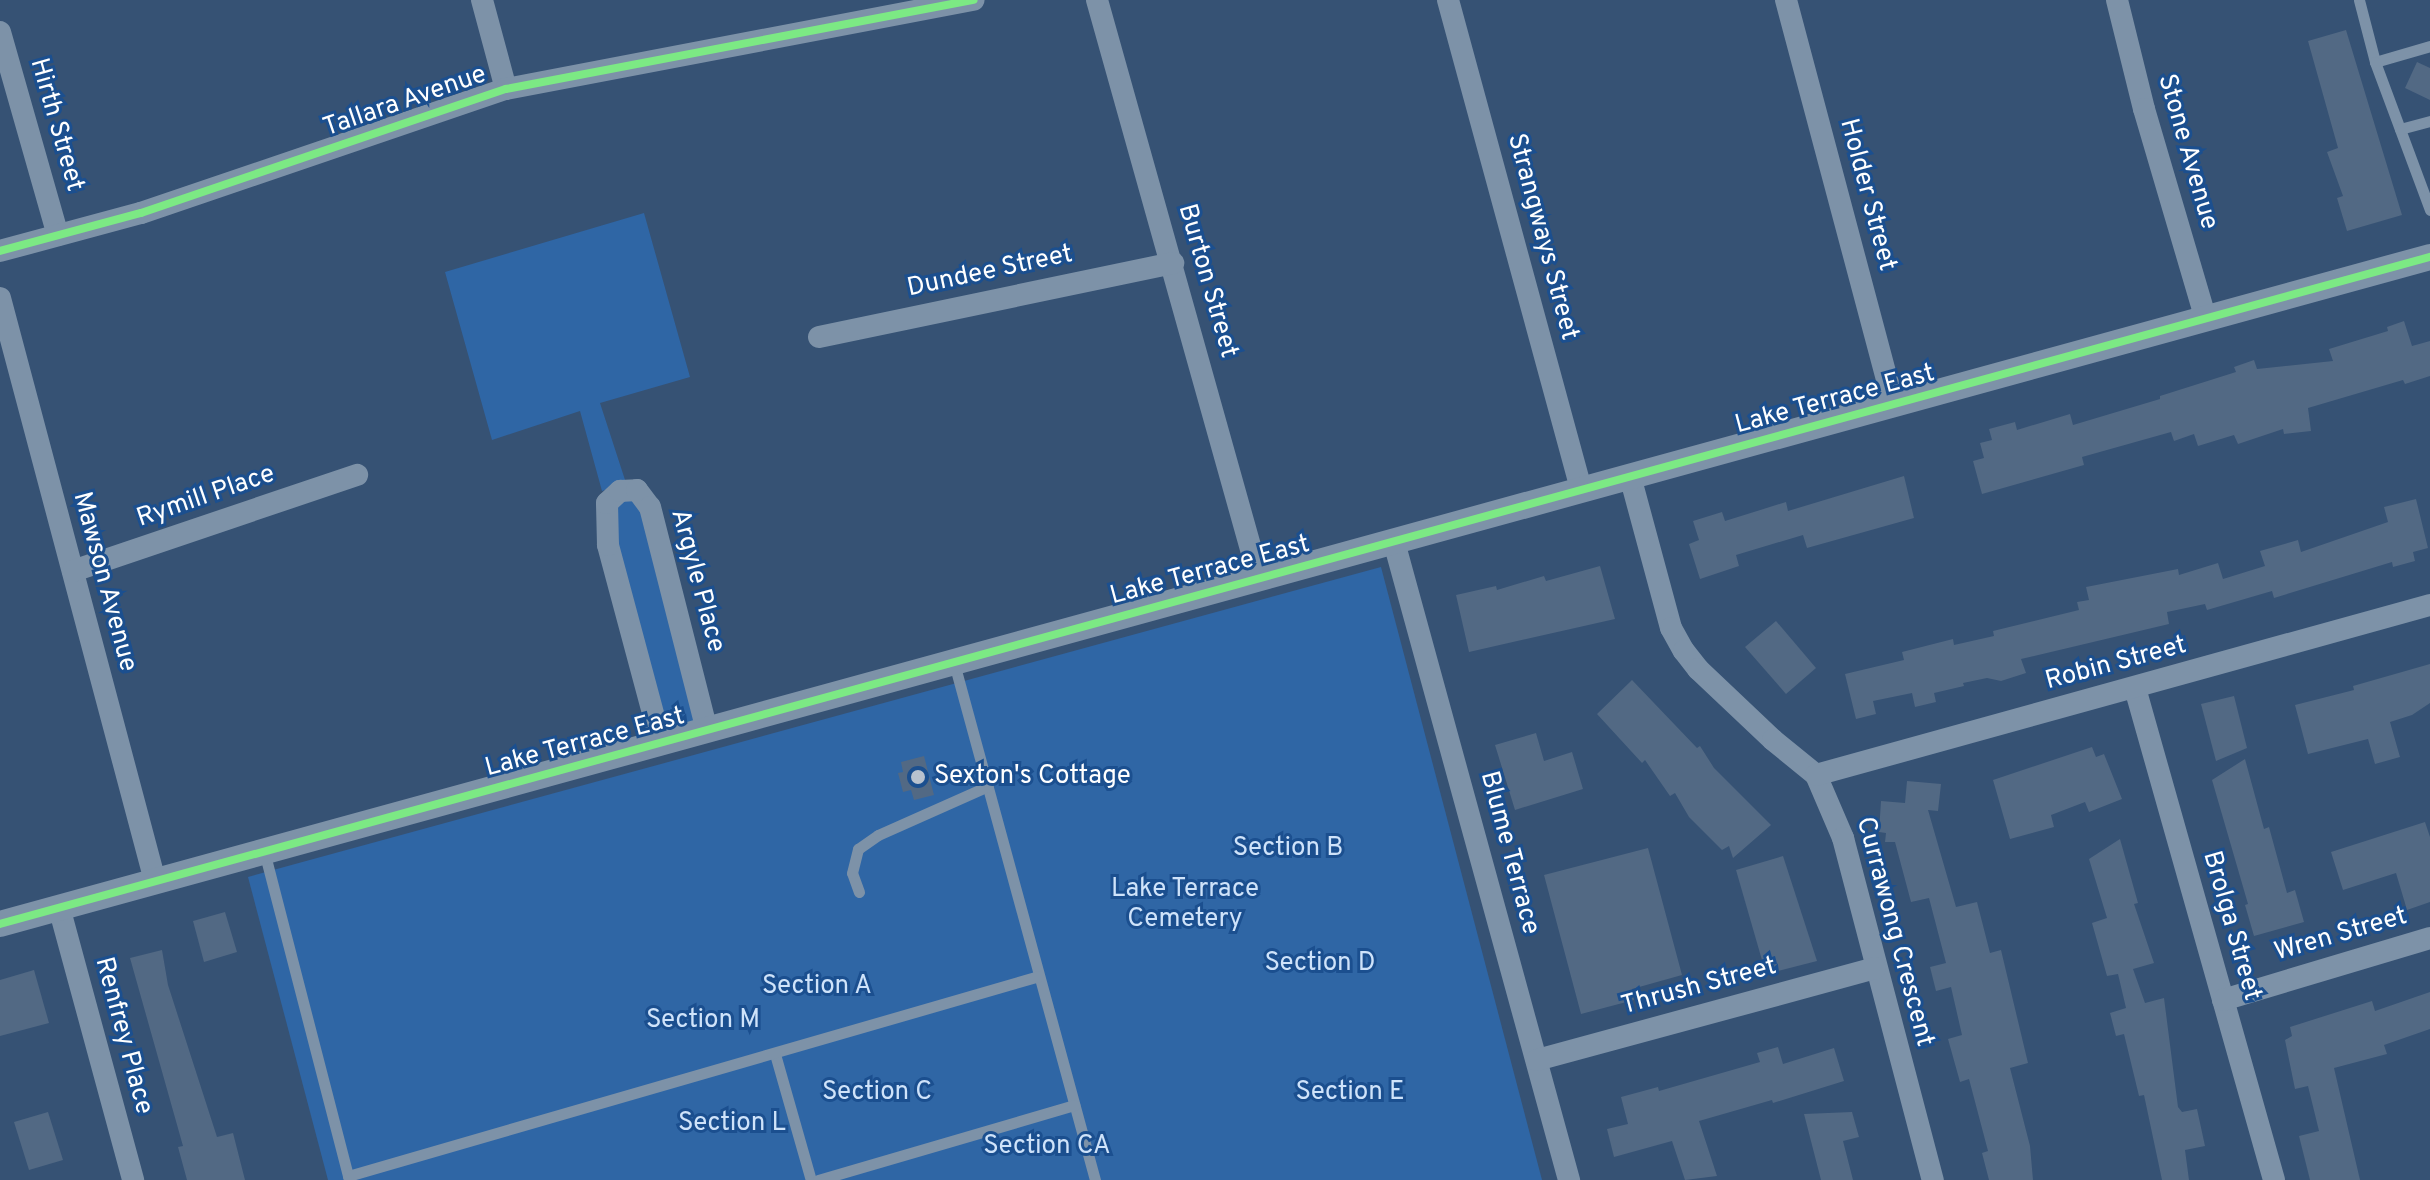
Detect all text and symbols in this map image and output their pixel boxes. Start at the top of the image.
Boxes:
street label: Hirth Street [22,55,90,195]
street label: Tallara Avenue [319,59,491,145]
street label: Stone Avenue [2150,70,2224,234]
street label: Holder Street [1832,116,1902,274]
street label: Strangways Street [1499,130,1585,344]
street label: Burton Street [1170,200,1244,362]
street label: Dundee Street [904,239,1076,305]
street label: Lake Terrace East [1731,358,1939,442]
street label: Rymill Place [133,459,279,535]
street label: Mawson Avenue [65,488,143,676]
street label: Argyle Place [663,506,731,656]
street label: Lake Terrace East [1106,529,1314,613]
street label: Robin Street [2042,630,2190,698]
street label: Lake Terrace East [481,701,689,785]
place label: Sexton's Cottage [934,761,1131,793]
street label: Blume Terrace [1472,767,1546,939]
marker: Sexton's Cottage [909,768,927,786]
street label: Currawong Crescent [1848,814,1940,1050]
park label: Section B [1233,833,1343,865]
street label: Brolga Street [2195,848,2267,1004]
park label: Lake Terrace Cemetery [1110,874,1260,936]
street label: Wren Street [2271,901,2411,969]
park label: Section D [1264,948,1376,980]
street label: Thrush Street [1618,951,1780,1023]
street label: Renfrey Place [87,954,159,1118]
park label: Section A [762,971,872,1003]
park label: Section M [646,1005,760,1037]
park label: Section C [822,1077,932,1109]
park label: Section E [1296,1077,1404,1109]
park label: Section L [678,1108,786,1140]
park label: Section CA [983,1131,1111,1163]

